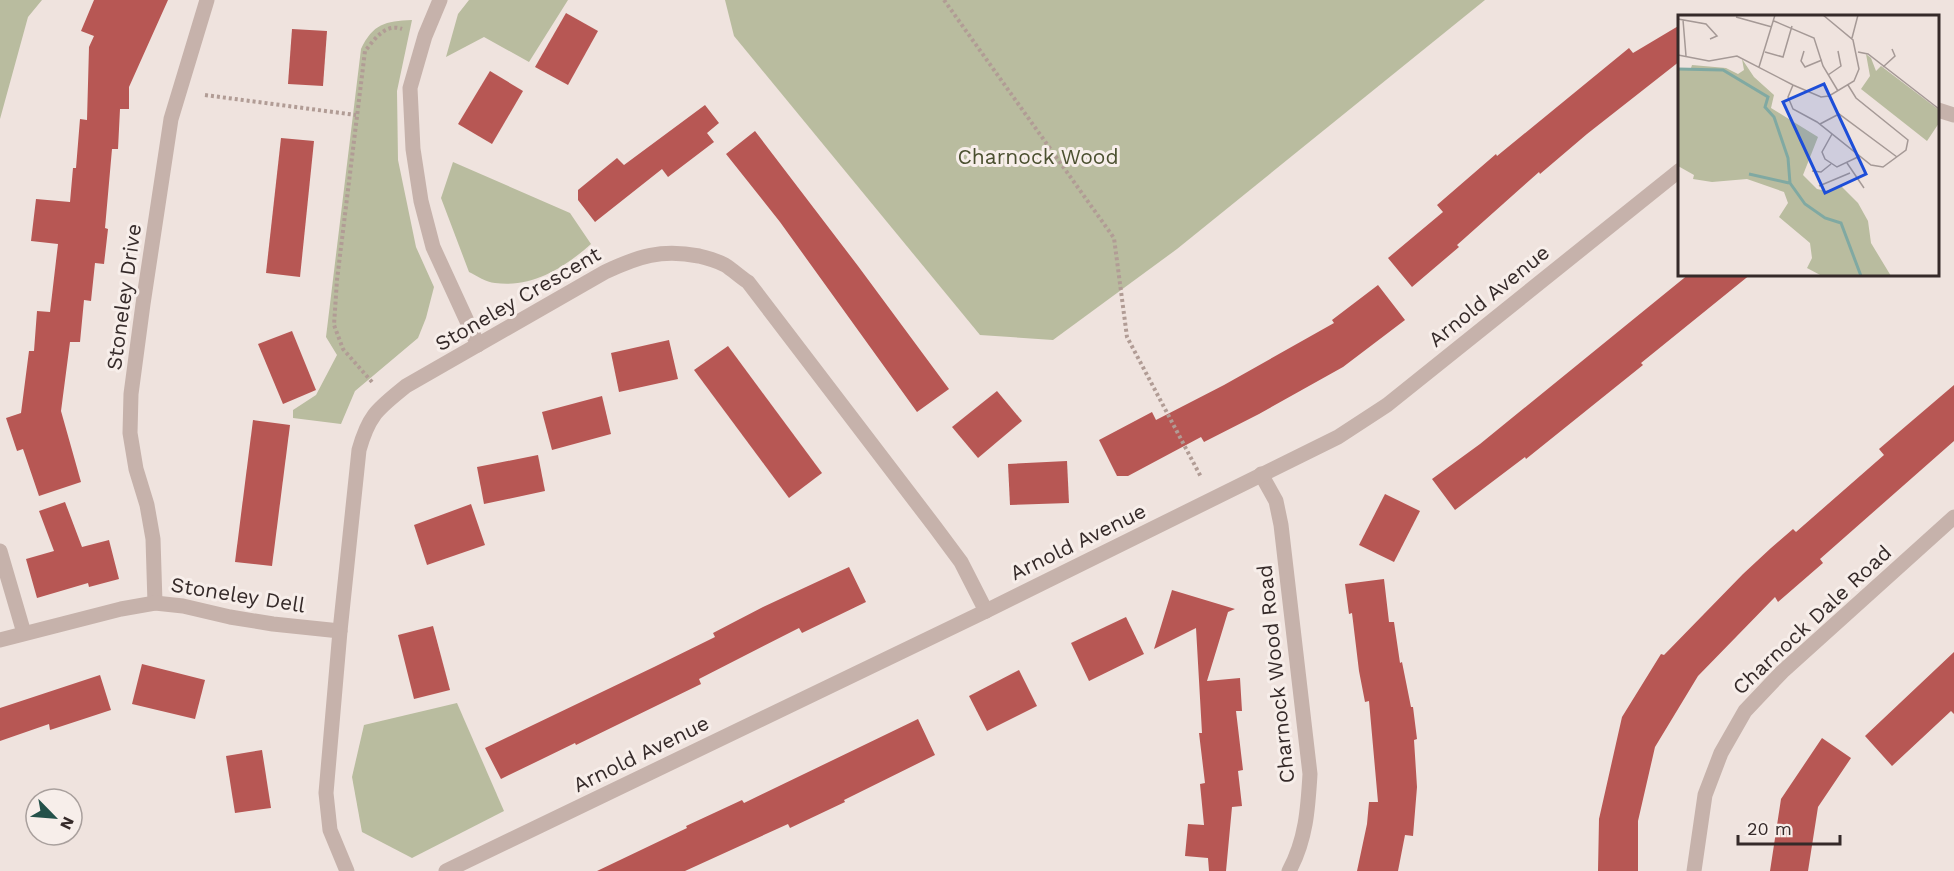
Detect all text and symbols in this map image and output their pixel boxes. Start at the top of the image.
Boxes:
inset map [1678,15,1939,276]
park label: Charnock Wood [957,144,1119,169]
street label: Stoneley Drive [101,222,146,372]
street label: Arnold Avenue [1423,239,1554,352]
street label: Stoneley Crescent [431,241,605,356]
street label: Arnold Avenue [1006,498,1150,585]
street label: Charnock Dale Road [1727,540,1896,700]
street label: Charnock Wood Road [1252,564,1299,785]
street label: Stoneley Dell [169,572,308,618]
street label: Arnold Avenue [569,710,713,797]
north arrow [24,787,84,847]
scale bar [1738,808,1840,846]
text: N [56,814,78,833]
text: 20 m [1747,818,1792,839]

